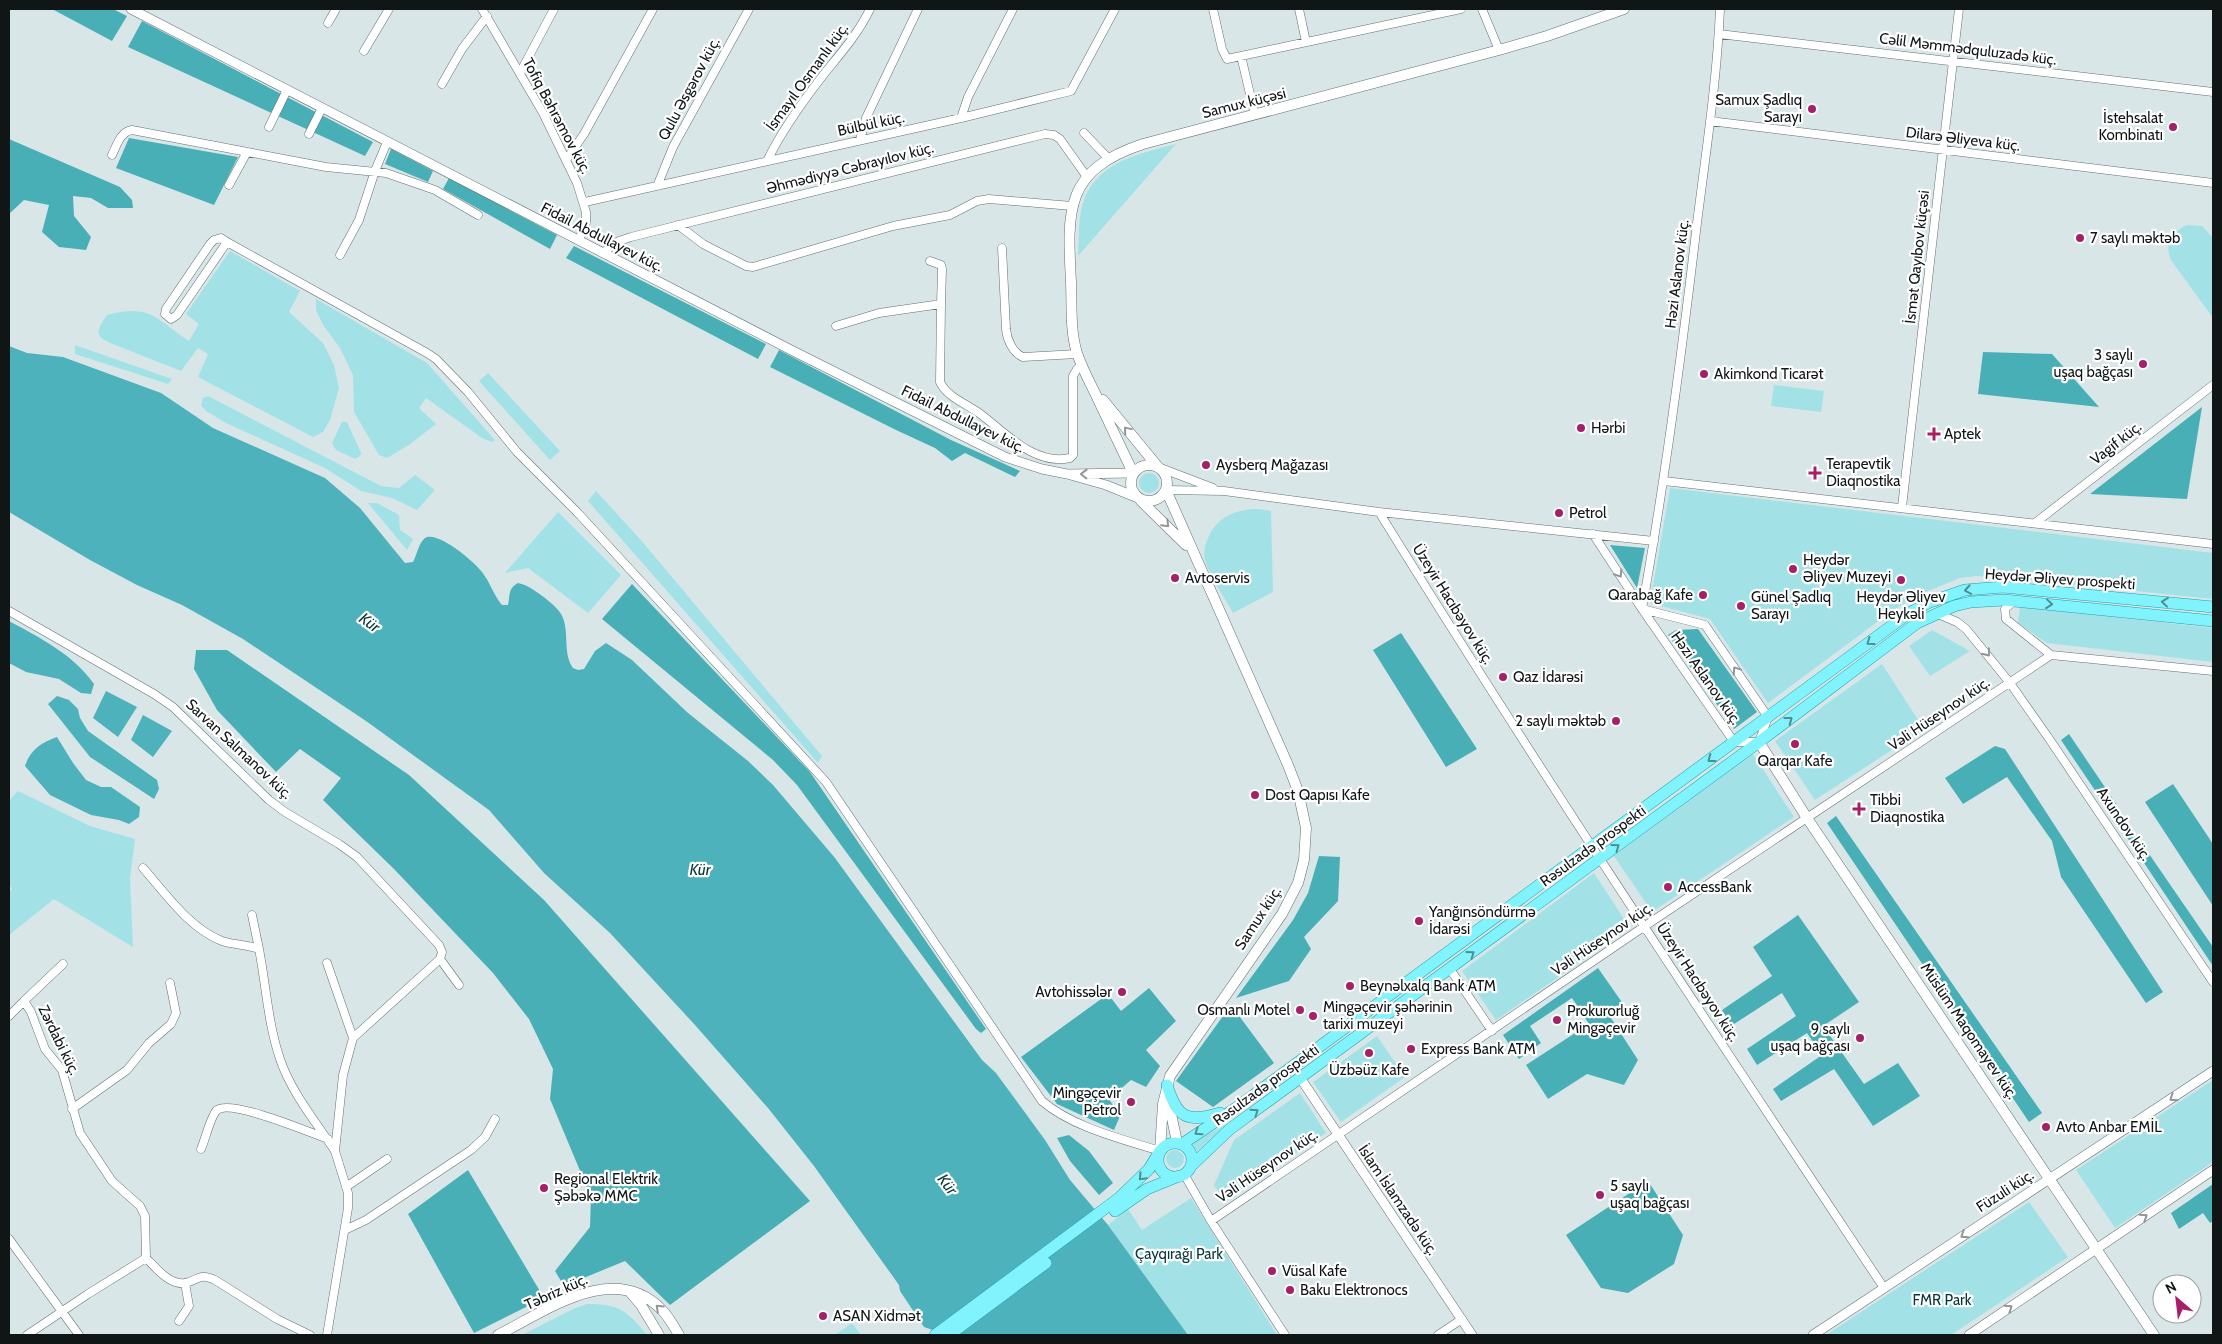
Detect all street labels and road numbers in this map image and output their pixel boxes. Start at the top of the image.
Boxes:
street label: İsmayıl Osmanlı küç. [761,19,852,134]
street label: Cəlil Məmmədquluzadə küç. [1878,29,2058,69]
street label: Qulu Əsgərov küç. [654,34,724,144]
street label: Tofiq Bəhrəmov küç. [519,55,595,177]
street label: Samux küçəsi [1200,84,1288,122]
street label: Bülbül küç. [836,108,906,140]
street label: Dilarə Əliyeva küç. [1905,123,2021,155]
street label: Əhmədiyyə Cəbrayılov küç. [765,139,935,197]
street label: İsmət Qayıbov küçəsi [1900,189,1933,325]
street label: Fidail Abdullayev küç. [538,198,666,276]
street label: Həzi Aslanov küç. [1661,218,1693,330]
street label: Fidail Abdullayev küç. [899,381,1027,457]
street label: Vagif küç. [2087,418,2145,468]
street label: Üzeyir Hacıbəyov küç. [1409,541,1497,667]
street label: Heydər Əliyev prospekti [1984,565,2136,593]
street label: Həzi Aslanov küç. [1667,628,1745,728]
street label: Vəli Hüseynov küç. [1885,673,1993,755]
street label: Sarvan Salmanov küç. [182,695,296,803]
street label: Axundov küç. [2093,784,2155,864]
street label: Rəsulzadə prospekti [1537,802,1649,890]
street label: Samux küç. [1231,883,1285,953]
street label: Vəli Hüseynov küç. [1548,898,1656,980]
street label: Üzeyir Hacıbəyov küç. [1653,919,1743,1045]
street label: Müslüm Maqomayev küç. [1917,960,2021,1102]
street label: Zərdabi küç. [34,1002,84,1078]
street label: Rəsulzadə prospekti [1210,1041,1322,1129]
street label: Vəli Hüseynov küç. [1213,1125,1321,1207]
street label: İslam İslamzadə küç. [1354,1141,1442,1259]
street label: Füzuli küç. [1973,1166,2037,1216]
street label: Təbriz küç. [522,1270,590,1314]

